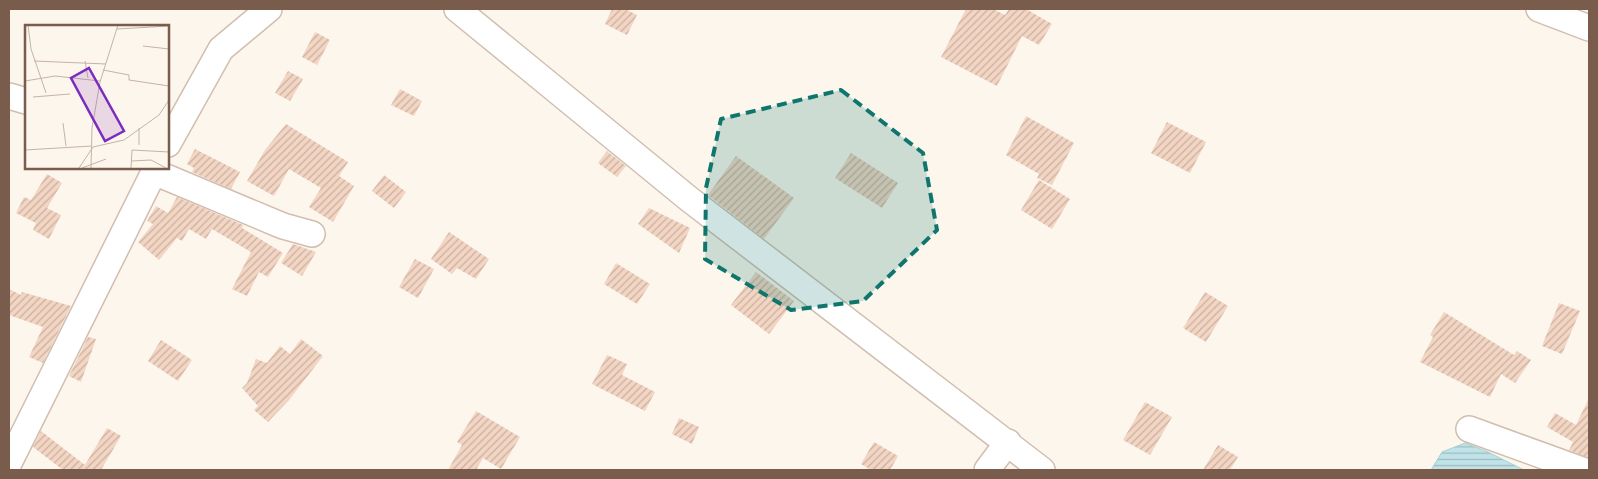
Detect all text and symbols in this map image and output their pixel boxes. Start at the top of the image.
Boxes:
inset map [25,25,169,169]

